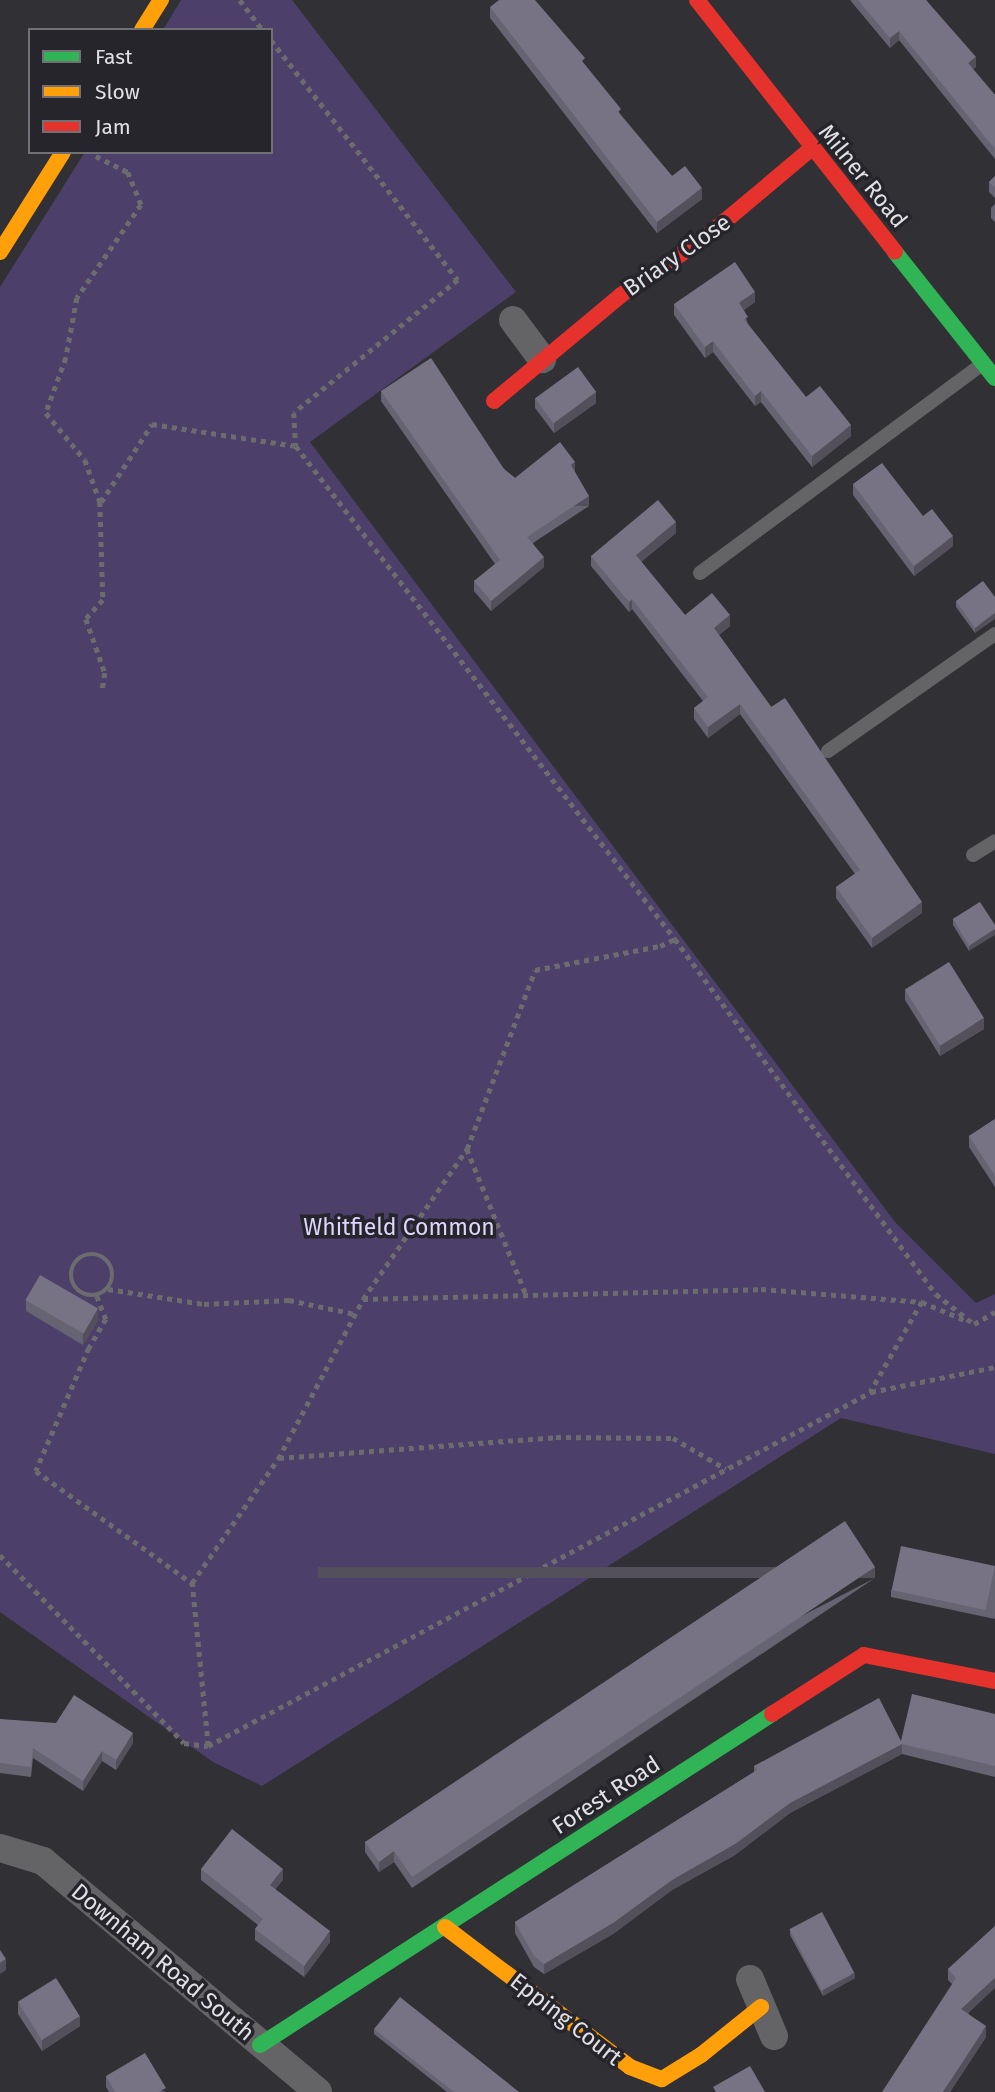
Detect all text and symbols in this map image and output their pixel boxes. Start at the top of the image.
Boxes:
legend [28,28,273,154]
text: Fast [95,44,133,70]
text: Slow [95,79,140,105]
text: Jam [95,114,131,140]
street label: Milner Road [813,119,913,233]
street label: Briary Close [618,208,736,302]
park label: Whitfield Common [303,1213,495,1241]
street label: Forest Road [547,1750,665,1840]
street label: Downham Road South [66,1877,260,2047]
street label: Epping Court [505,1967,627,2071]

